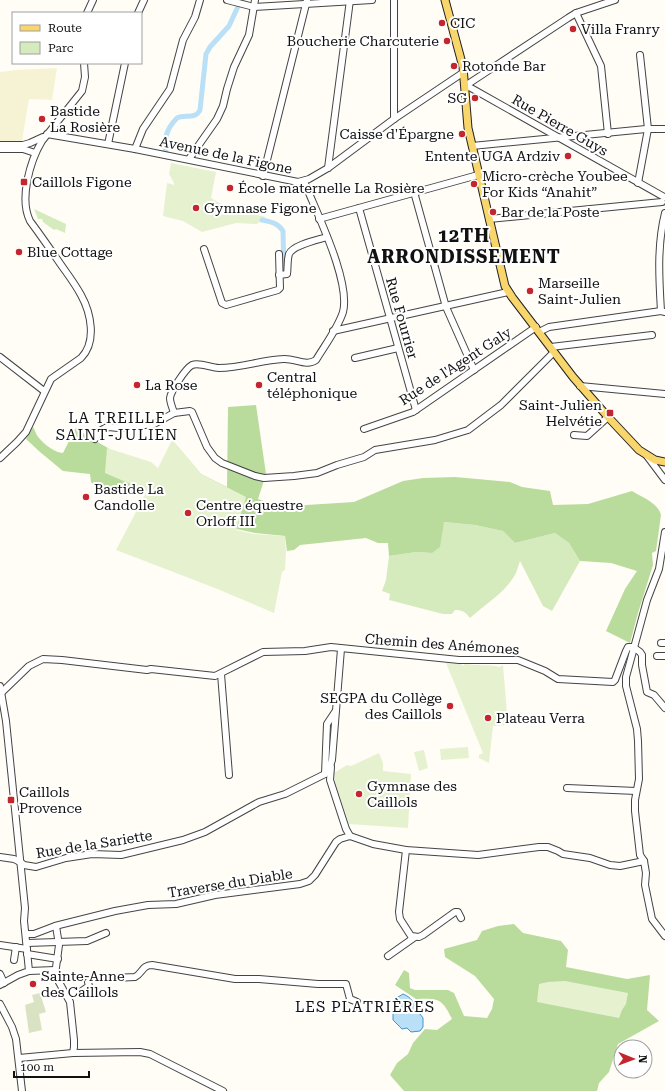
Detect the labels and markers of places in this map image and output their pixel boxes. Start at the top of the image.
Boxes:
place label: CIC [450,15,475,31]
marker: CIC [437,18,447,28]
place label: Villa Franry [581,21,661,37]
marker: Villa Franry [568,24,578,34]
place label: Boucherie Charcuterie [287,33,439,49]
marker: Boucherie Charcuterie [442,36,452,46]
place label: Rotonde Bar [462,58,546,74]
marker: Rotonde Bar [449,61,459,71]
place label: SG [448,90,467,106]
marker: SG [470,93,480,103]
place label: Bastide La Rosière [50,103,120,135]
marker: Bastide La Rosière [37,114,47,124]
place label: Caisse d'Épargne [340,126,454,142]
marker: Caisse d'Épargne [457,129,467,139]
place label: Entente UGA Ardziv [425,148,561,164]
marker: Entente UGA Ardziv [563,151,573,161]
place label: Micro-crèche Youbee For Kids “Anahit” [482,168,628,200]
place label: Caillols Figone [32,174,132,190]
marker: Caillols Figone [19,177,29,187]
marker: Micro-crèche Youbee For Kids “Anahit” [469,179,479,189]
place label: École maternelle La Rosière [238,180,425,196]
marker: École maternelle La Rosière [225,183,235,193]
place label: Gymnase Figone [204,200,317,216]
marker: Gymnase Figone [191,203,201,213]
place label: Bar de la Poste [501,204,600,220]
marker: Bar de la Poste [488,207,498,217]
place label: Blue Cottage [27,244,113,260]
marker: Blue Cottage [14,247,24,257]
place label: Marseille Saint-Julien [538,275,621,307]
marker: Marseille Saint-Julien [525,286,535,296]
place label: Central téléphonique [267,369,358,401]
place label: La Rose [145,377,198,393]
marker: La Rose [132,380,142,390]
marker: Central téléphonique [254,380,264,390]
place label: Saint-Julien Helvétie [519,397,602,429]
marker: Saint-Julien Helvétie [605,408,615,418]
place label: Bastide La Candolle [94,481,164,513]
marker: Bastide La Candolle [81,492,91,502]
place label: Centre équestre Orloff III [196,497,303,529]
marker: Centre équestre Orloff III [183,508,193,518]
place label: SEGPA du Collège des Caillols [320,690,442,722]
marker: SEGPA du Collège des Caillols [445,701,455,711]
place label: Plateau Verra [496,710,585,726]
marker: Plateau Verra [483,713,493,723]
place label: Gymnase des Caillols [367,778,457,810]
place label: Caillols Provence [19,784,82,816]
marker: Gymnase des Caillols [354,789,364,799]
marker: Caillols Provence [6,795,16,805]
place label: Sainte-Anne des Caillols [41,968,125,1000]
marker: Sainte-Anne des Caillols [28,979,38,989]

